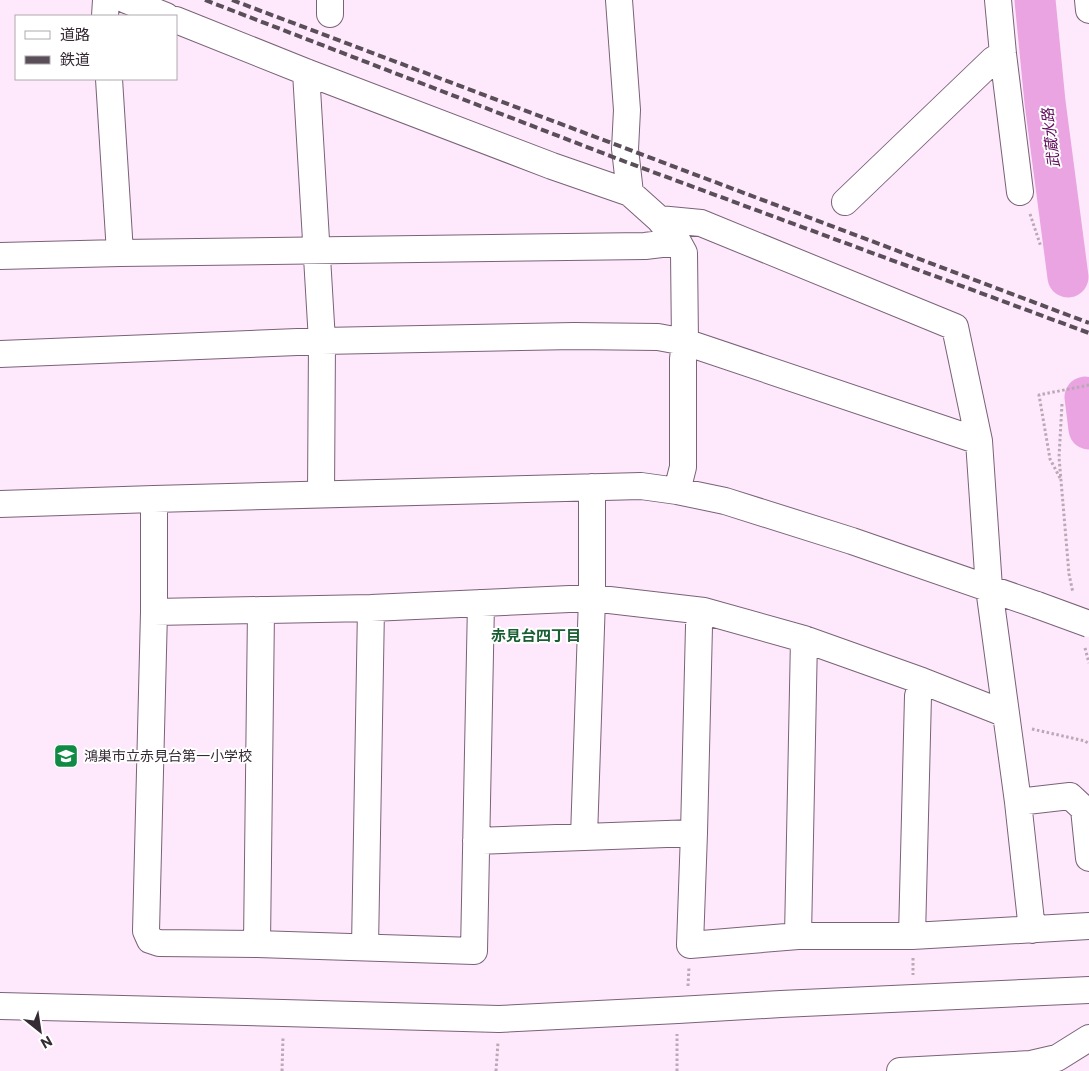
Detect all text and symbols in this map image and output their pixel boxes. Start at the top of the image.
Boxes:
legend [15,15,178,80]
text: 道路 [60,25,90,43]
text: 鉄道 [60,50,90,68]
water label: 武蔵水路 [1037,105,1063,169]
district label: 赤見台四丁目 [491,626,581,644]
school or university icon: 鴻巣市立赤見台第一小学校 [53,743,79,769]
place label: 鴻巣市立赤見台第一小学校 [84,747,252,764]
north arrow [15,1006,65,1056]
text: N [38,1033,56,1053]

